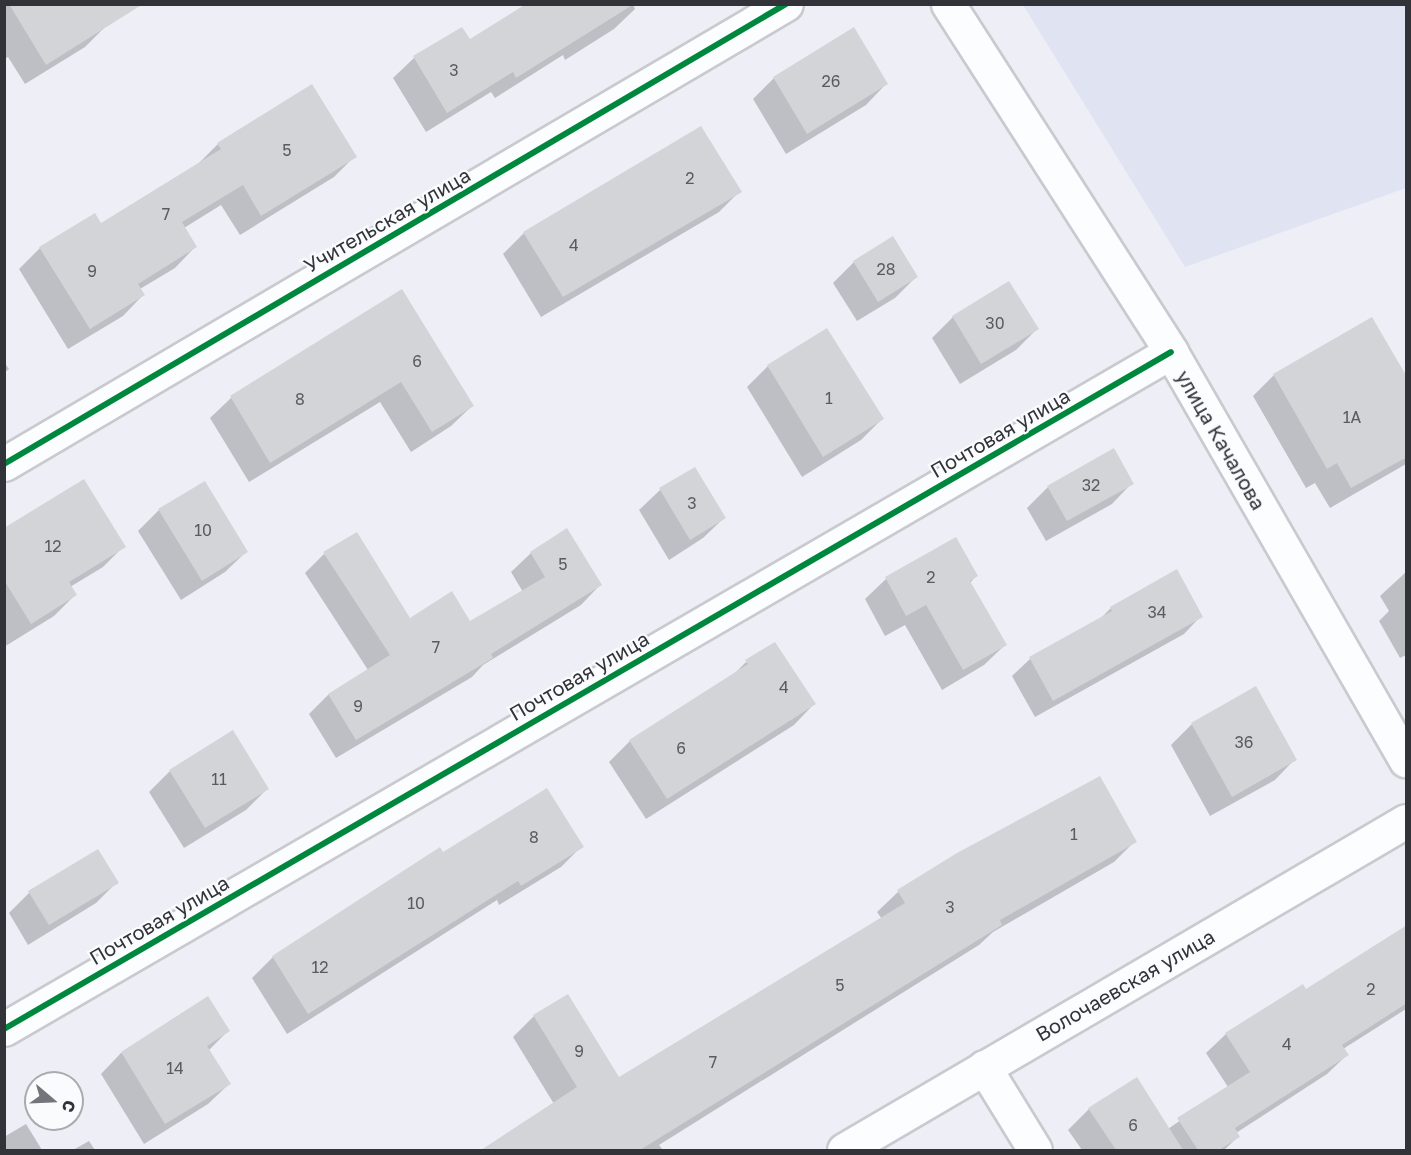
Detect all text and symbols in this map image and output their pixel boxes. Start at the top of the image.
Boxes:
house number: 3 [449,60,459,80]
house number: 26 [822,71,840,91]
house number: 5 [282,140,292,160]
street label: Учительская улица [300,163,474,277]
house number: 2 [685,168,695,188]
house number: 7 [162,204,170,224]
house number: 4 [569,235,579,255]
house number: 28 [876,259,896,279]
house number: 9 [87,261,97,281]
house number: 30 [985,313,1005,333]
house number: 6 [412,351,422,371]
street label: улица Качалова [1171,366,1271,514]
street label: Почтовая улица [926,383,1074,483]
house number: 1 [825,388,833,408]
house number: 8 [295,389,305,409]
house number: 1А [1343,407,1361,427]
house number: 32 [1082,475,1100,495]
house number: 3 [687,493,697,513]
house number: 10 [194,520,212,540]
house number: 12 [44,536,62,556]
house number: 5 [558,554,568,574]
house number: 2 [926,567,936,587]
house number: 34 [1147,602,1167,622]
street label: Почтовая улица [505,626,653,726]
house number: 7 [432,637,440,657]
house number: 4 [779,677,789,697]
house number: 9 [353,696,363,716]
house number: 36 [1234,732,1254,752]
house number: 6 [676,738,686,758]
house number: 11 [211,769,227,789]
house number: 1 [1070,824,1078,844]
house number: 8 [529,827,539,847]
street label: Почтовая улица [85,870,233,970]
house number: 10 [407,893,425,913]
house number: 3 [945,897,955,917]
street label: Волочаевская улица [1031,924,1219,1046]
house number: 12 [311,957,329,977]
house number: 5 [835,975,845,995]
house number: 2 [1366,979,1376,999]
house number: 4 [1282,1034,1292,1054]
house number: 9 [574,1041,584,1061]
house number: 7 [709,1052,717,1072]
house number: 14 [166,1058,184,1078]
north arrow [24,1071,84,1131]
text: С [58,1098,80,1115]
house number: 6 [1128,1115,1138,1135]

